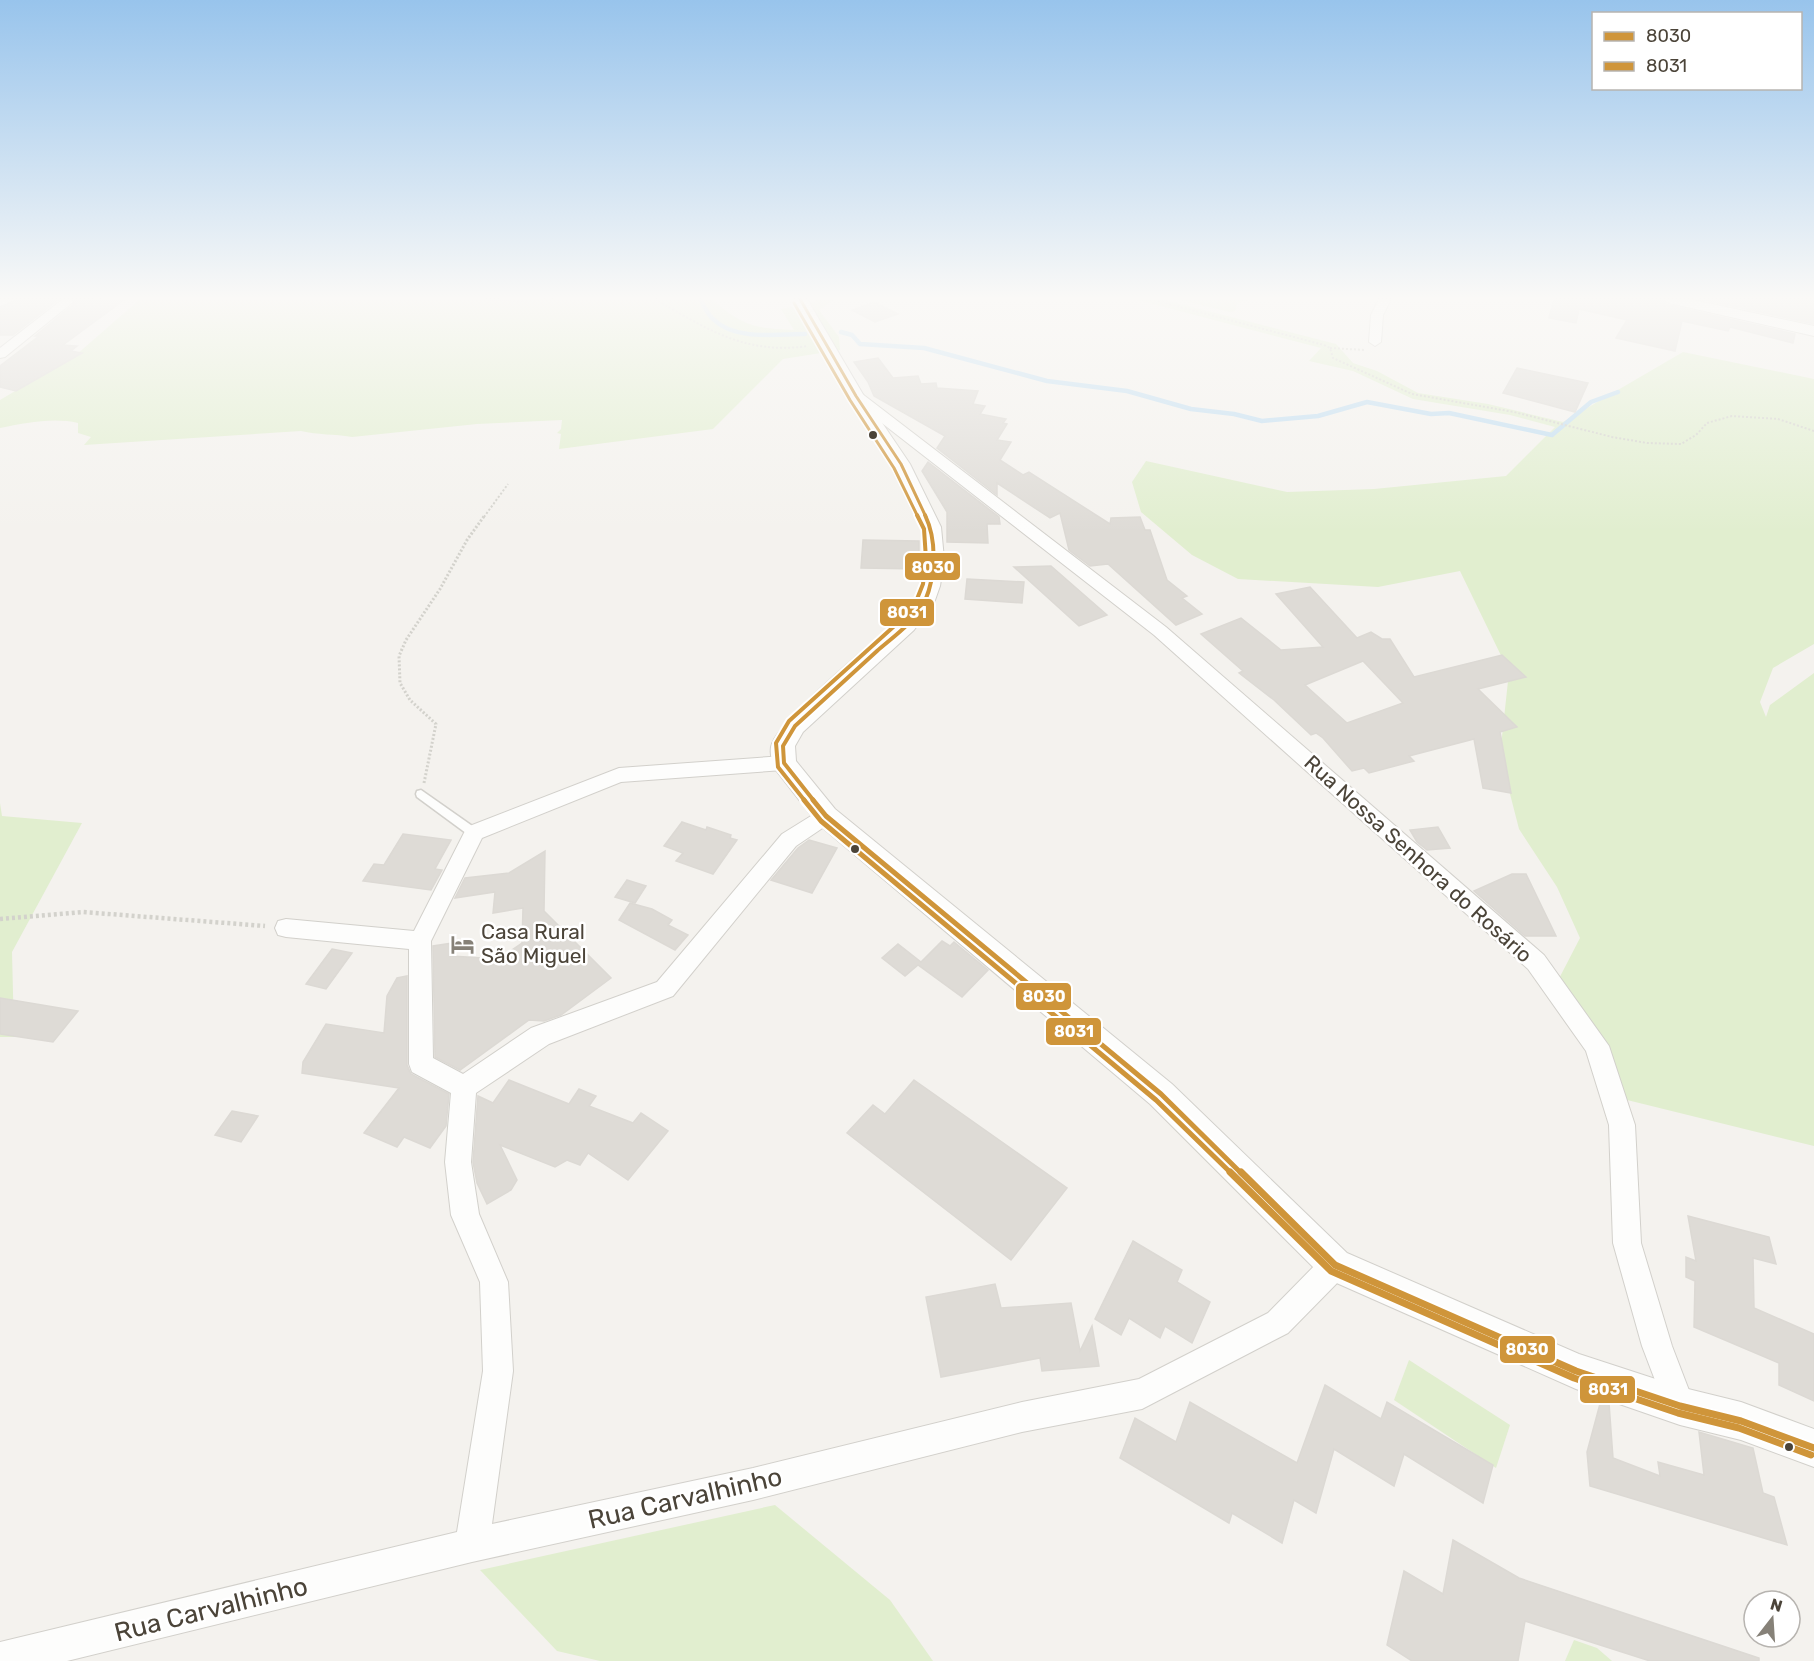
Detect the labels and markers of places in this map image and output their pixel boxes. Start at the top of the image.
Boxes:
unlabelled marker [867,429,879,441]
unlabelled marker [849,843,861,855]
place label: Casa Rural São Miguel [481,919,587,968]
hotel icon: Casa Rural São Miguel [450,931,476,957]
unlabelled marker [1783,1441,1795,1453]

